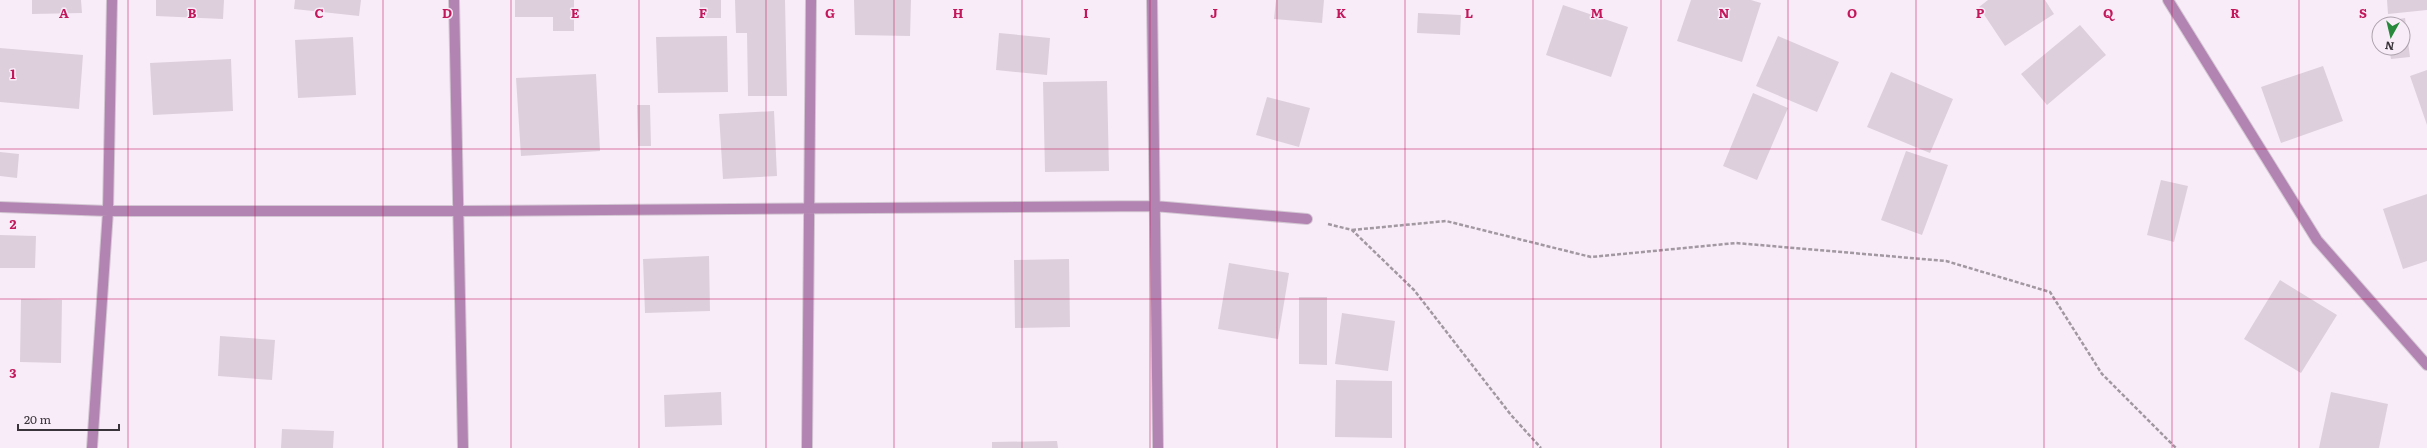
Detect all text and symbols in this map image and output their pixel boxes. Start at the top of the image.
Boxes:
text: A [59,3,69,22]
text: B [188,3,197,22]
text: C [314,3,324,22]
text: D [442,3,452,22]
text: E [571,3,580,22]
text: F [699,3,707,22]
text: G [825,3,835,22]
text: H [953,3,964,22]
text: I [1083,3,1089,22]
text: J [1210,3,1218,22]
text: K [1336,3,1347,22]
text: L [1465,3,1473,22]
text: M [1591,3,1604,22]
text: N [1719,3,1730,22]
text: O [1847,3,1857,22]
text: P [1976,3,1985,22]
text: Q [2103,3,2115,22]
text: R [2230,3,2240,22]
text: S [2359,3,2367,22]
north arrow [2371,16,2411,56]
text: N [2384,38,2395,55]
text: 1 [10,64,16,83]
text: 2 [10,214,17,233]
text: 3 [9,363,17,382]
scale bar [18,406,119,432]
text: 20 m [24,410,51,428]

